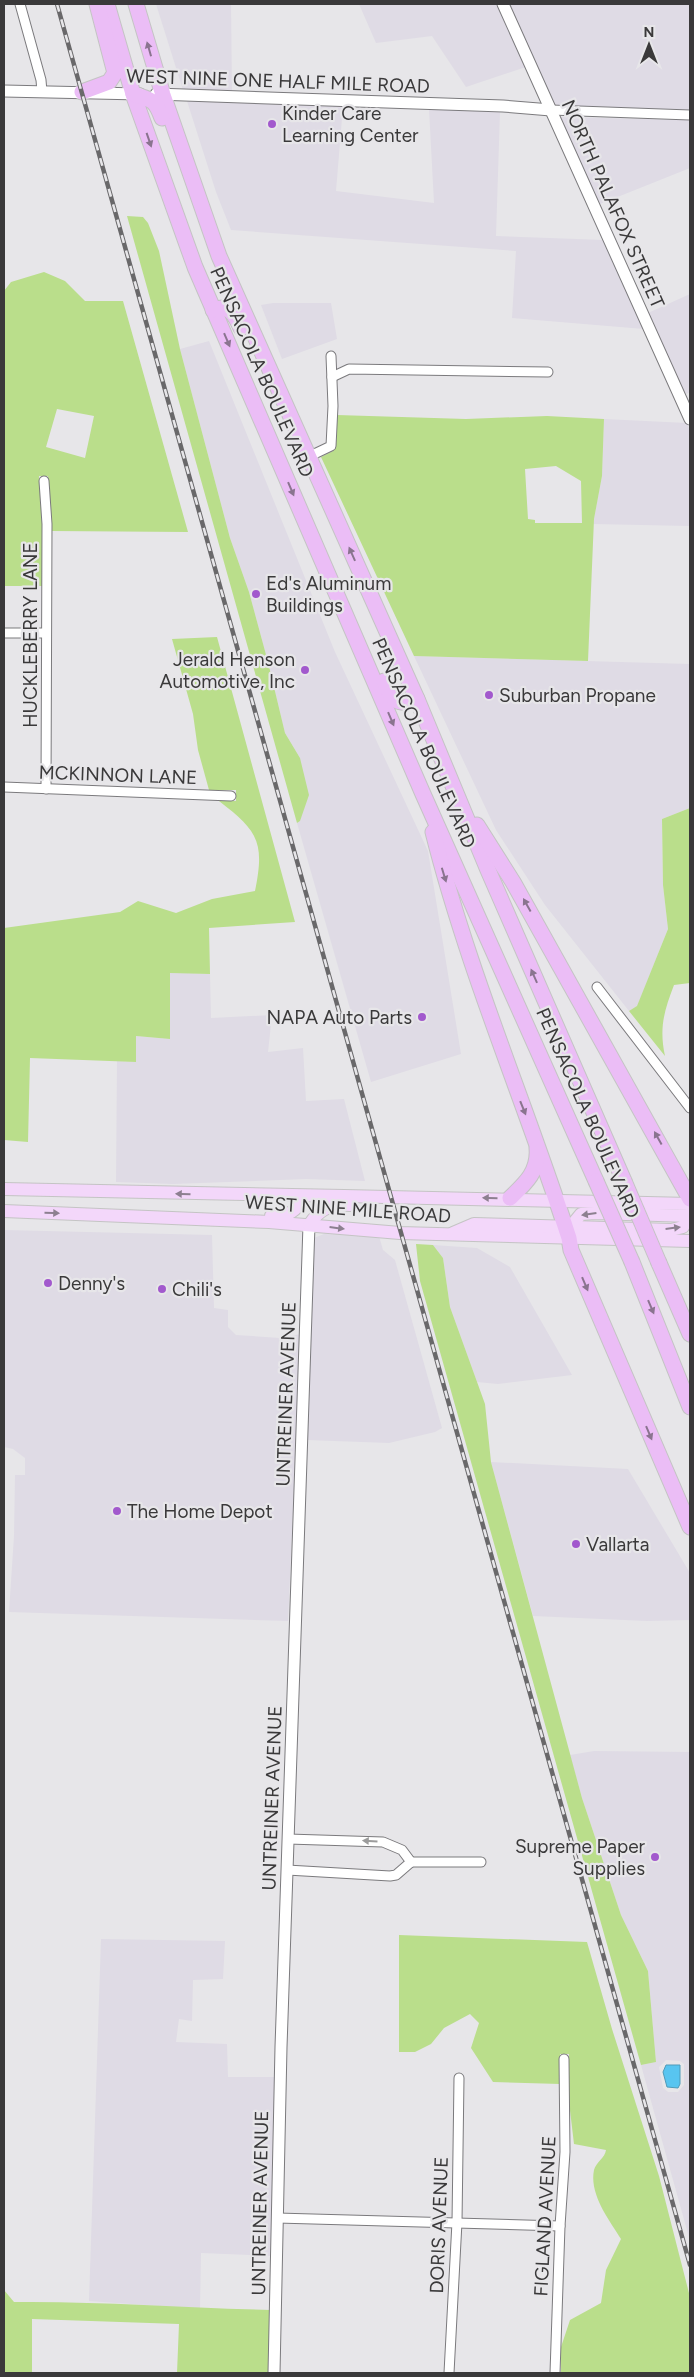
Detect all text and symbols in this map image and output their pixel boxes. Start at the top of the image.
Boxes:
north arrow [624,20,674,70]
text: N [644,24,654,41]
one-way arrow [145,42,153,57]
street label: WEST NINE ONE HALF MILE ROAD [126,64,430,98]
street label: NORTH PALAFOX STREET [557,96,670,312]
place label: Kinder Care Learning Center [282,102,419,147]
marker: Kinder Care Learning Center [266,118,278,130]
one-way arrow [145,133,153,148]
street label: PENSACOLA BOULEVARD [205,263,319,481]
one-way arrow [223,333,231,347]
one-way arrow [288,482,296,496]
street label: HUCKLEBERRY LANE [19,542,42,728]
one-way arrow [347,547,355,561]
place label: Ed's Aluminum Buildings [266,572,391,617]
marker: Ed's Aluminum Buildings [250,588,262,600]
street label: PENSACOLA BOULEVARD [367,634,481,852]
place label: Jerald Henson Automotive, Inc [160,648,295,693]
marker: Jerald Henson Automotive, Inc [299,664,311,676]
place label: Suburban Propane [499,684,656,707]
marker: Suburban Propane [483,689,495,701]
one-way arrow [387,712,395,726]
street label: MCKINNON LANE [38,761,198,789]
one-way arrow [441,868,449,883]
one-way arrow [522,899,531,912]
one-way arrow [529,969,537,983]
street label: PENSACOLA BOULEVARD [531,1004,645,1222]
place label: NAPA Auto Parts [267,1006,412,1029]
marker: NAPA Auto Parts [416,1011,428,1023]
one-way arrow [519,1101,527,1116]
one-way arrow [653,1132,662,1145]
one-way arrow [175,1189,191,1197]
street label: WEST NINE MILE ROAD [244,1190,452,1228]
one-way arrow [482,1194,498,1202]
one-way arrow [45,1209,61,1217]
one-way arrow [580,1210,596,1218]
one-way arrow [329,1224,345,1232]
one-way arrow [665,1224,681,1232]
place label: Denny's [58,1272,125,1295]
marker: Denny's [42,1277,54,1289]
one-way arrow [581,1277,589,1291]
place label: Chili's [172,1278,222,1301]
marker: Chili's [156,1283,168,1295]
one-way arrow [648,1300,656,1314]
street label: UNTREINER AVENUE [271,1301,301,1487]
one-way arrow [645,1426,653,1440]
place label: The Home Depot [127,1500,273,1523]
marker: The Home Depot [111,1505,123,1517]
place label: Vallarta [586,1533,649,1556]
marker: Vallarta [570,1538,582,1550]
street label: UNTREINER AVENUE [257,1705,287,1891]
place label: Supreme Paper Supplies [515,1835,646,1880]
one-way arrow [361,1837,377,1845]
marker: Supreme Paper Supplies [649,1851,661,1863]
street label: UNTREINER AVENUE [247,2110,273,2296]
street label: FIGLAND AVENUE [529,2135,561,2297]
street label: DORIS AVENUE [425,2156,453,2294]

